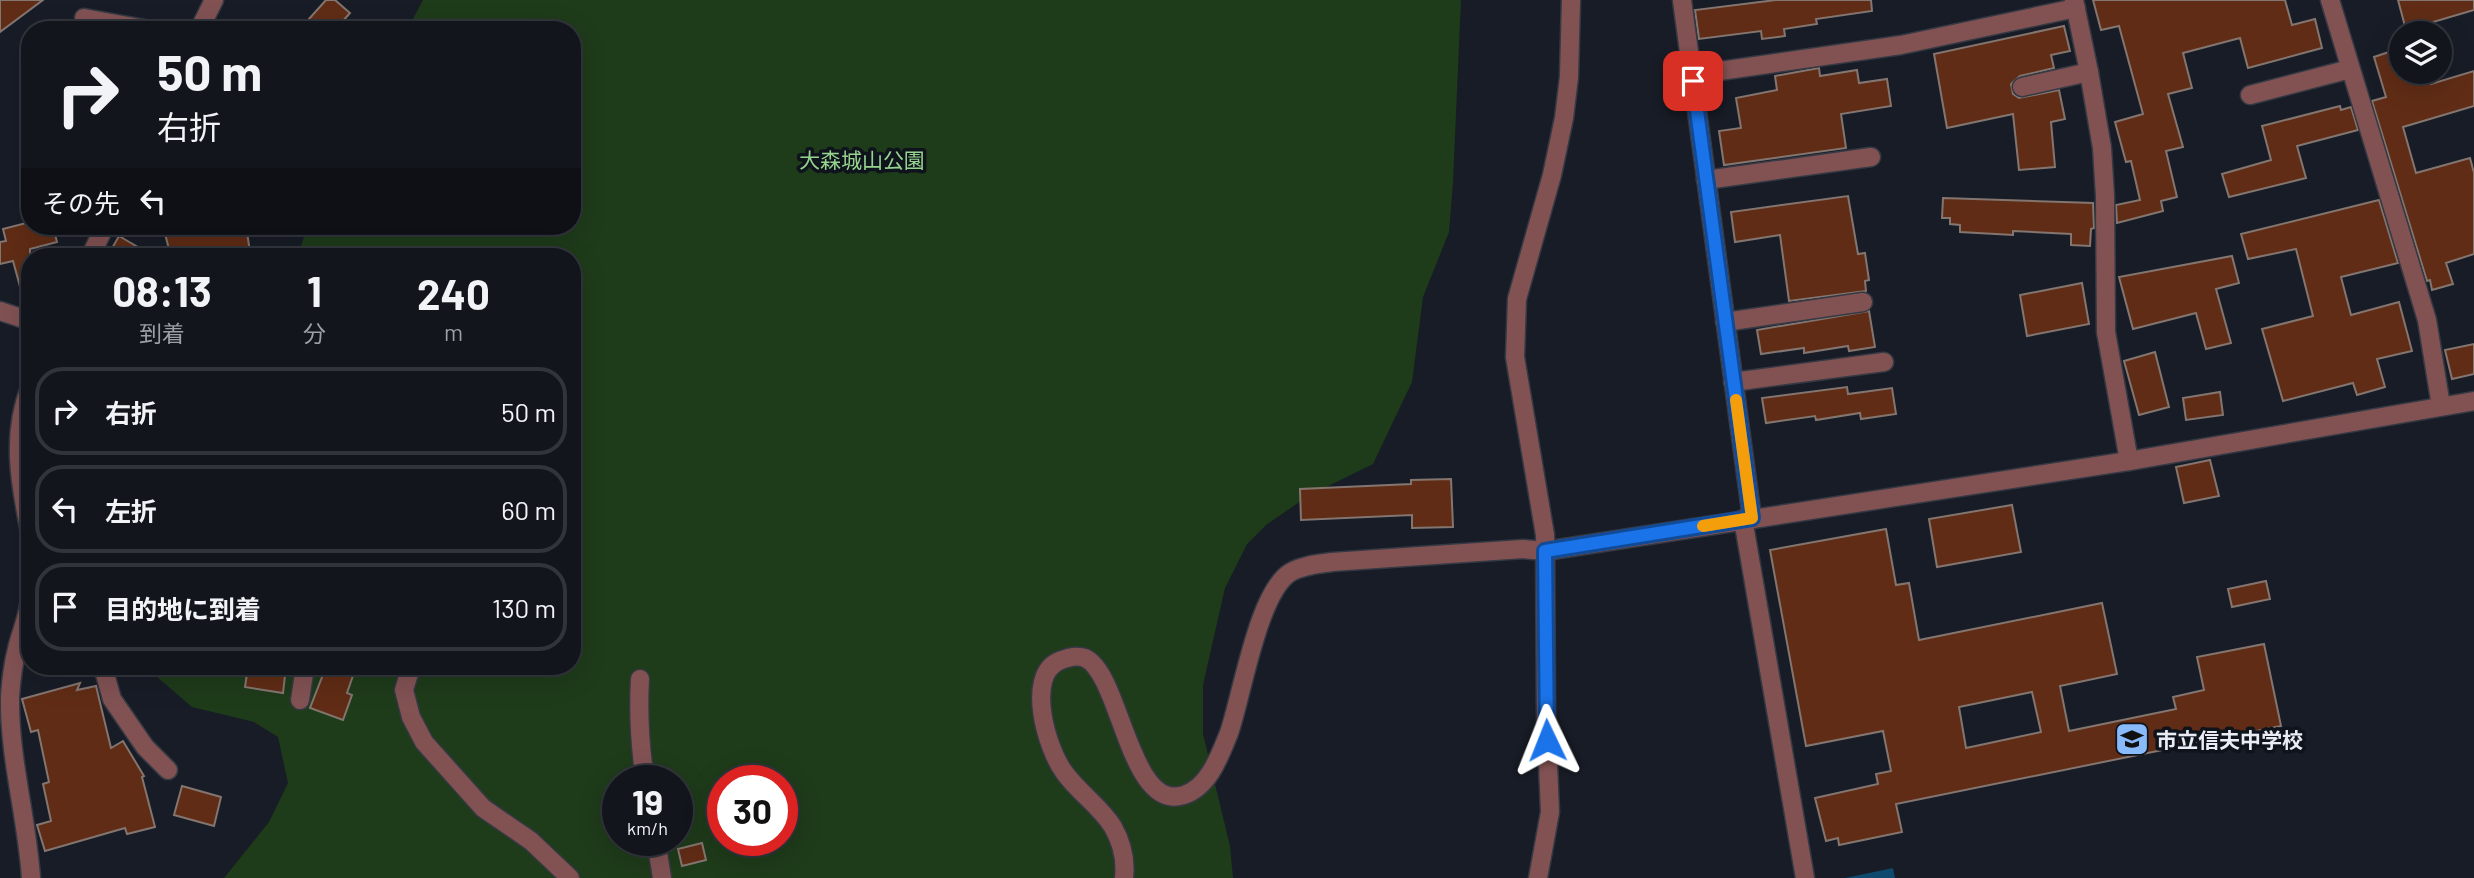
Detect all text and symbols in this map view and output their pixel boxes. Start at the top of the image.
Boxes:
map controls [2389,21,2452,84]
button: layers [2389,21,2452,84]
text: 50 m [157,42,262,101]
icon: right [42,49,133,140]
pin [1663,51,1723,111]
icon: arrive [1674,62,1712,100]
text: 右折 [157,107,221,145]
park label: 大森城山公園 [799,147,925,172]
icon: left [134,182,172,220]
text: その先 [42,187,120,218]
text: 08:13 [112,265,212,315]
text: 1 [307,265,322,315]
text: 240 [417,268,490,318]
text: m [444,318,463,346]
text: 到着 [139,319,185,347]
text: 分 [303,319,326,347]
icon: right [46,392,84,430]
text: 50 m [501,396,556,427]
text: 右折 [105,397,157,428]
icon: left [46,490,84,528]
text: 60 m [501,494,556,525]
text: 左折 [105,495,157,526]
icon: arrive [46,588,84,626]
text: 130 m [492,592,556,623]
text: 目的地に到着 [105,593,261,624]
position arrow [1510,703,1584,777]
school or university icon: 市立信夫中学校 [2113,720,2151,758]
place label: 市立信夫中学校 [2156,727,2303,752]
speed limit sign: 30 [707,765,798,856]
text: 19 [632,780,663,822]
text: km/h [627,817,668,839]

